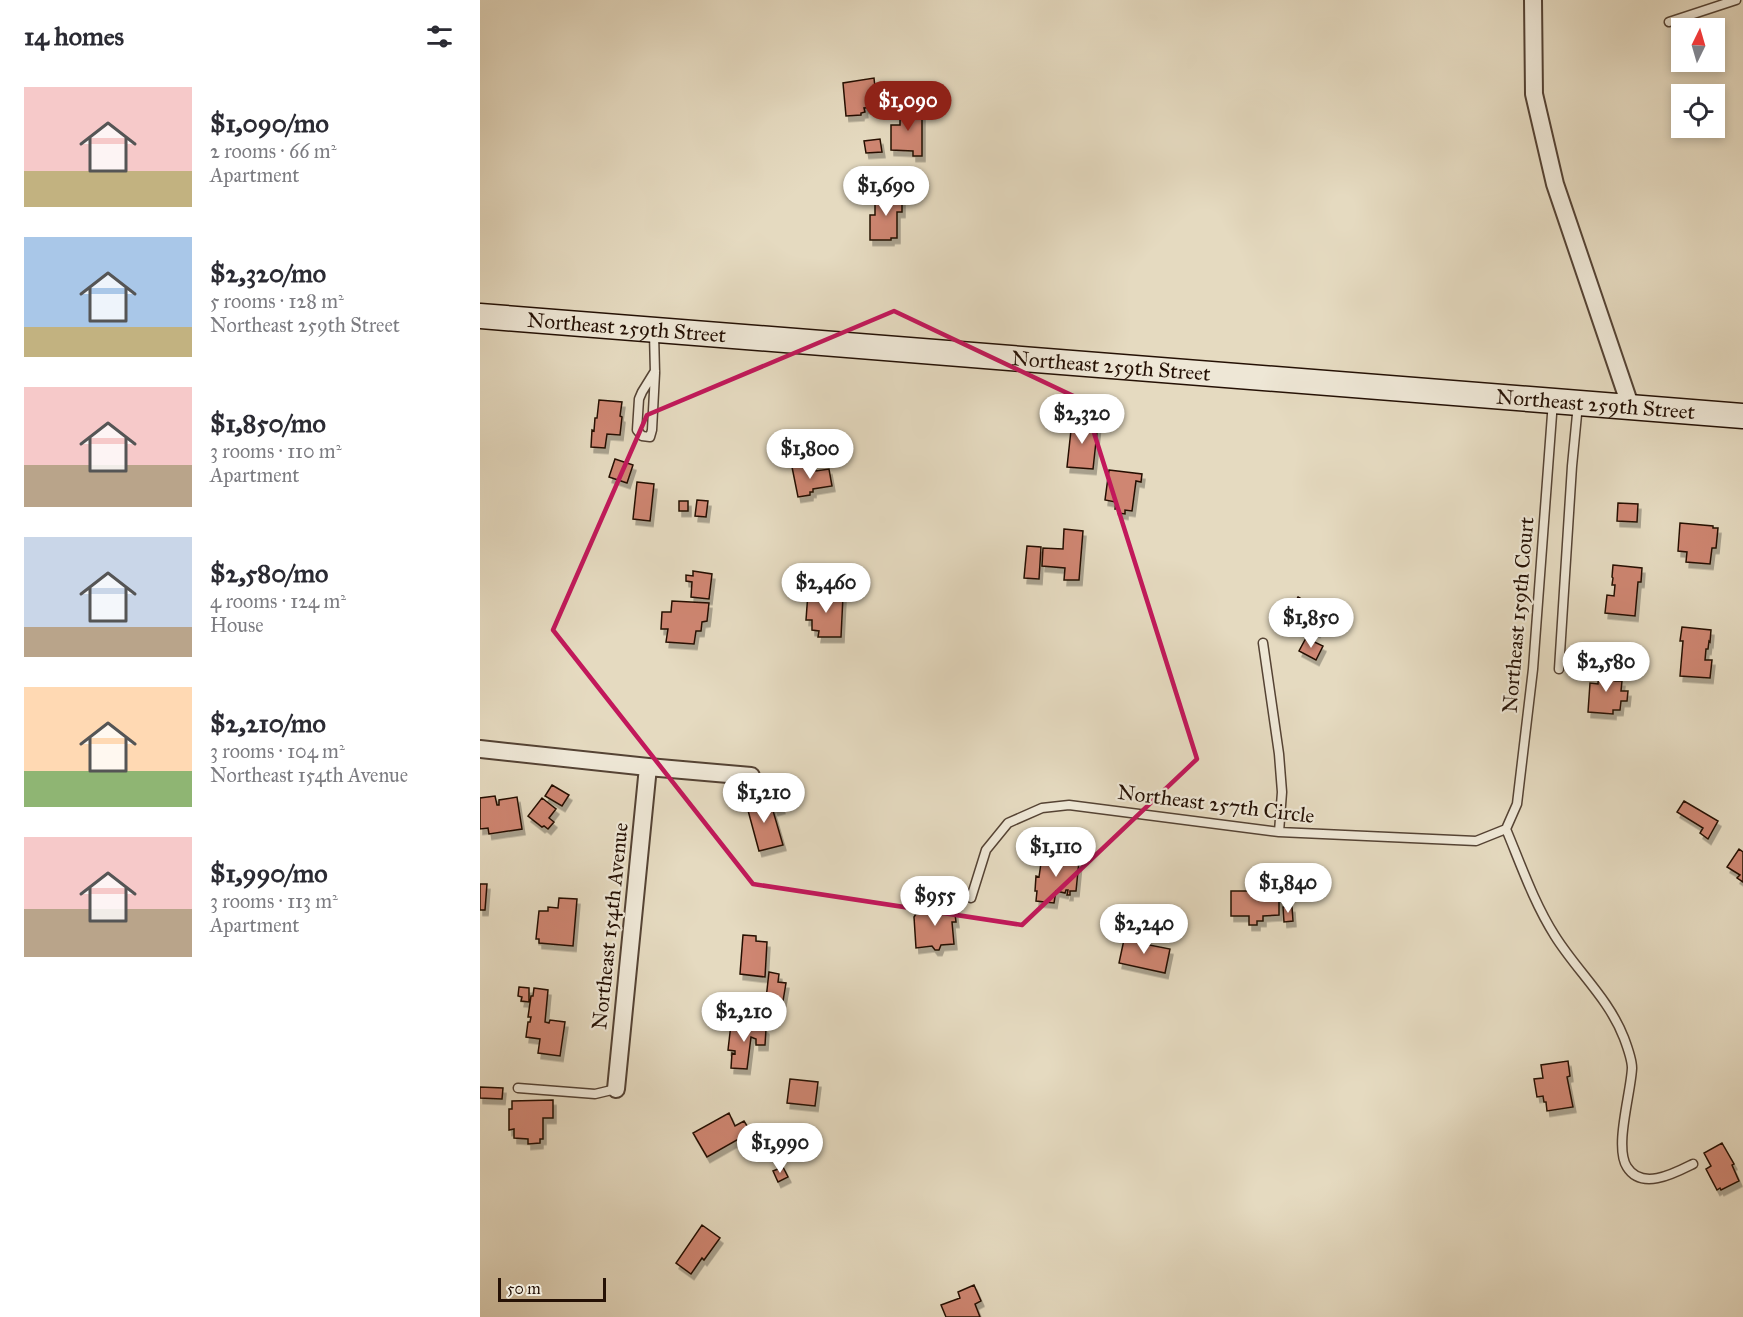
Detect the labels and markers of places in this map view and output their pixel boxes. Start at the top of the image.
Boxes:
pin: $1,090 [859,81,957,132]
pin: $1,690 [837,166,935,217]
pin: $2,320 [1033,394,1131,445]
pin: $1,800 [761,429,859,480]
pin: $2,460 [777,563,875,614]
pin: $1,850 [1262,598,1360,649]
pin: $2,580 [1557,642,1655,693]
pin: $1,210 [715,773,813,824]
pin: $1,110 [1007,827,1105,878]
pin: $1,840 [1239,863,1337,914]
pin: $955 [899,876,971,927]
pin: $2,240 [1095,904,1193,955]
pin: $2,210 [695,992,793,1043]
pin: $1,990 [731,1123,829,1174]

